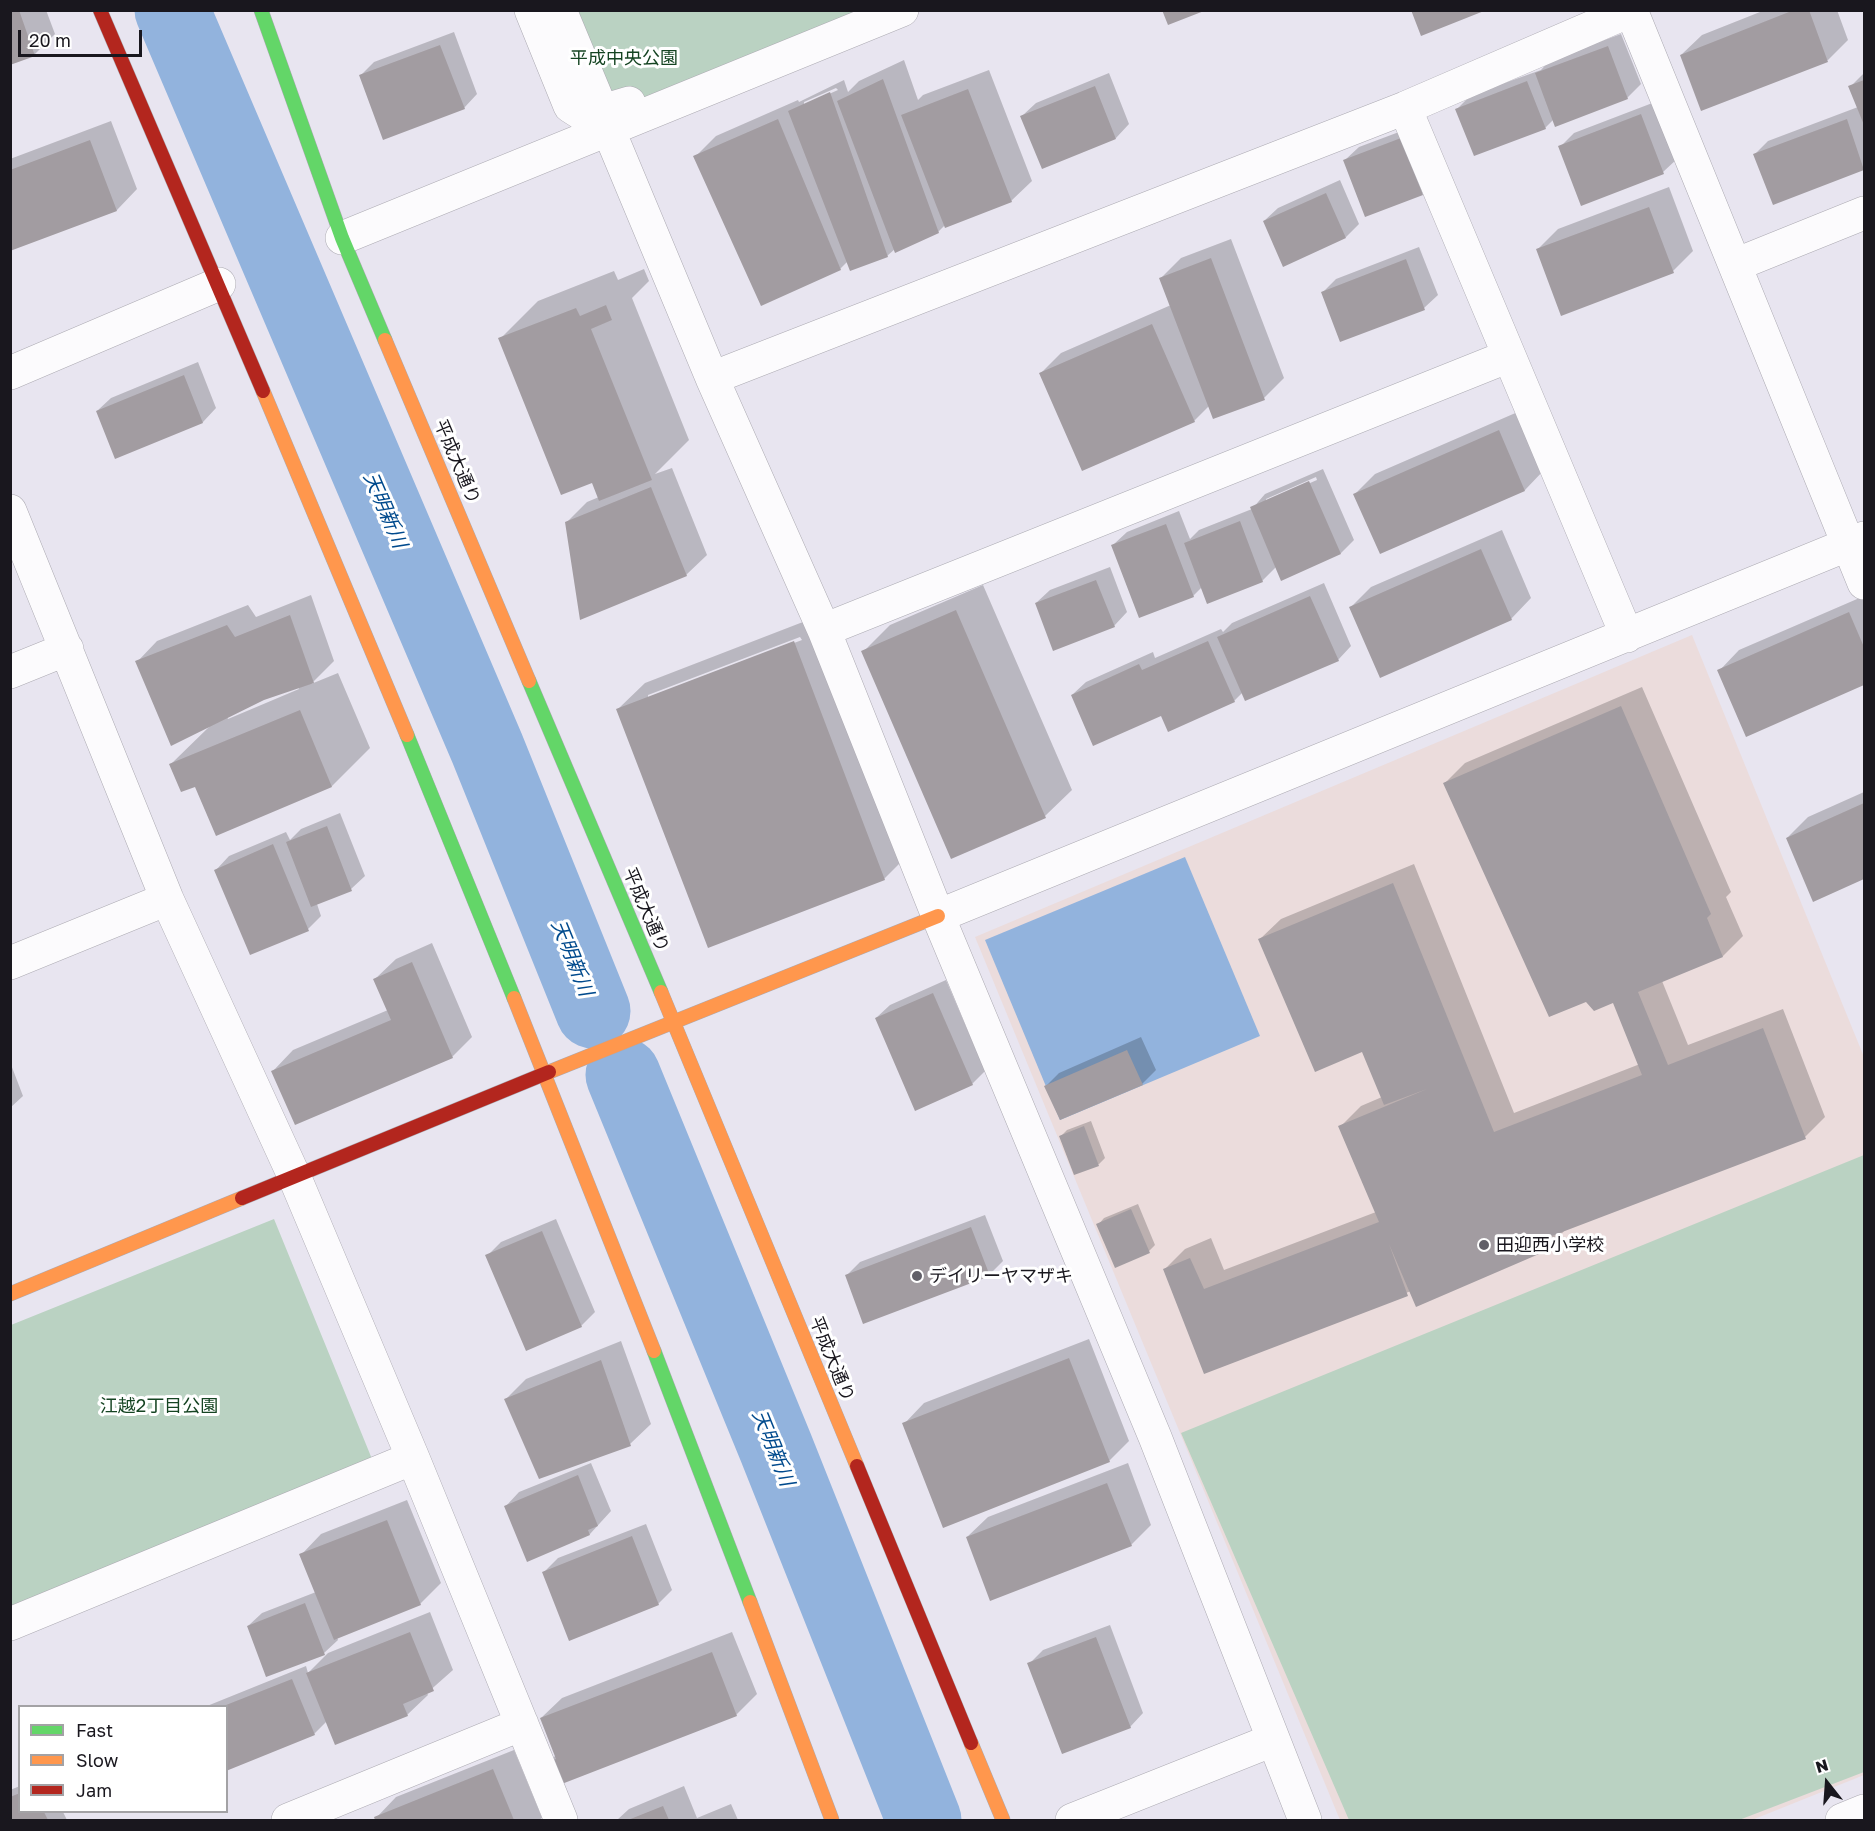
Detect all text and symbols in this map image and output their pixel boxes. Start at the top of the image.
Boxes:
scale bar [21,18,146,56]
text: 20 m [29,29,71,51]
park label: 平成中央公園 [570,47,678,69]
street label: 平成大通り [429,416,485,508]
water label: 天明新川 [358,468,412,552]
street label: 平成大通り [618,864,674,956]
water label: 天明新川 [546,916,598,1000]
place label: 田迎西小学校 [1496,1234,1604,1256]
marker: 田迎西小学校 [1477,1238,1491,1252]
place label: デイリーヤマザキ [929,1265,1073,1287]
marker: デイリーヤマザキ [910,1269,924,1283]
street label: 平成大通り [805,1313,859,1405]
park label: 江越2丁目公園 [100,1395,218,1417]
water label: 天明新川 [747,1406,799,1490]
legend [18,1705,228,1813]
text: Fast [76,1719,113,1741]
text: Slow [76,1749,118,1771]
north arrow [1797,1753,1857,1813]
text: N [1813,1754,1830,1777]
text: Jam [76,1779,112,1801]

